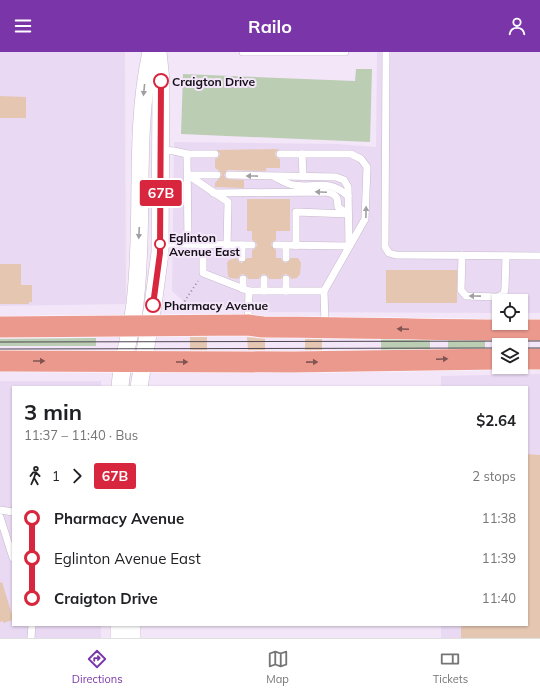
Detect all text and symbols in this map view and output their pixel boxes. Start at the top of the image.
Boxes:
icon: menu [12,15,34,37]
text: Railo [248,15,292,38]
icon: person [506,15,528,37]
marker: Craigton Drive [153,73,169,89]
place label: Craigton Drive [172,74,255,89]
one-way arrow [141,84,147,96]
one-way arrow [245,173,258,179]
line badge: 67B [138,180,184,206]
text: 67B [148,184,174,202]
one-way arrow [315,189,328,195]
one-way arrow [362,206,369,218]
one-way arrow [135,227,142,239]
place label: Eglinton Avenue East [169,230,240,259]
marker: Eglinton Avenue East [154,238,166,250]
one-way arrow [468,293,481,299]
map controls [492,294,528,374]
button: locate [492,294,528,330]
marker: Pharmacy Avenue [145,297,161,313]
place label: Pharmacy Avenue [164,298,269,313]
one-way arrow [397,325,409,332]
button: layers [492,338,528,374]
one-way arrow [436,356,449,362]
one-way arrow [33,357,45,364]
one-way arrow [176,359,189,365]
one-way arrow [306,359,319,365]
text: 3 min [24,398,82,426]
text: $2.64 [476,411,516,430]
text: 11:37 – 11:40 · Bus [24,427,138,443]
icon: walk [24,465,46,487]
icon: forward [66,465,88,487]
text: 67B [102,467,128,485]
text: 1 [52,468,60,484]
text: 2 stops [472,468,516,484]
text: Pharmacy Avenue [54,509,184,528]
text: 11:38 [482,510,516,526]
text: Eglinton Avenue East [54,549,201,568]
text: 11:39 [482,550,516,566]
text: Craigton Drive [54,589,158,608]
text: 11:40 [482,590,516,606]
tab: Directions [72,648,123,686]
tab: Map [266,648,289,686]
tab: Tickets [433,648,468,686]

